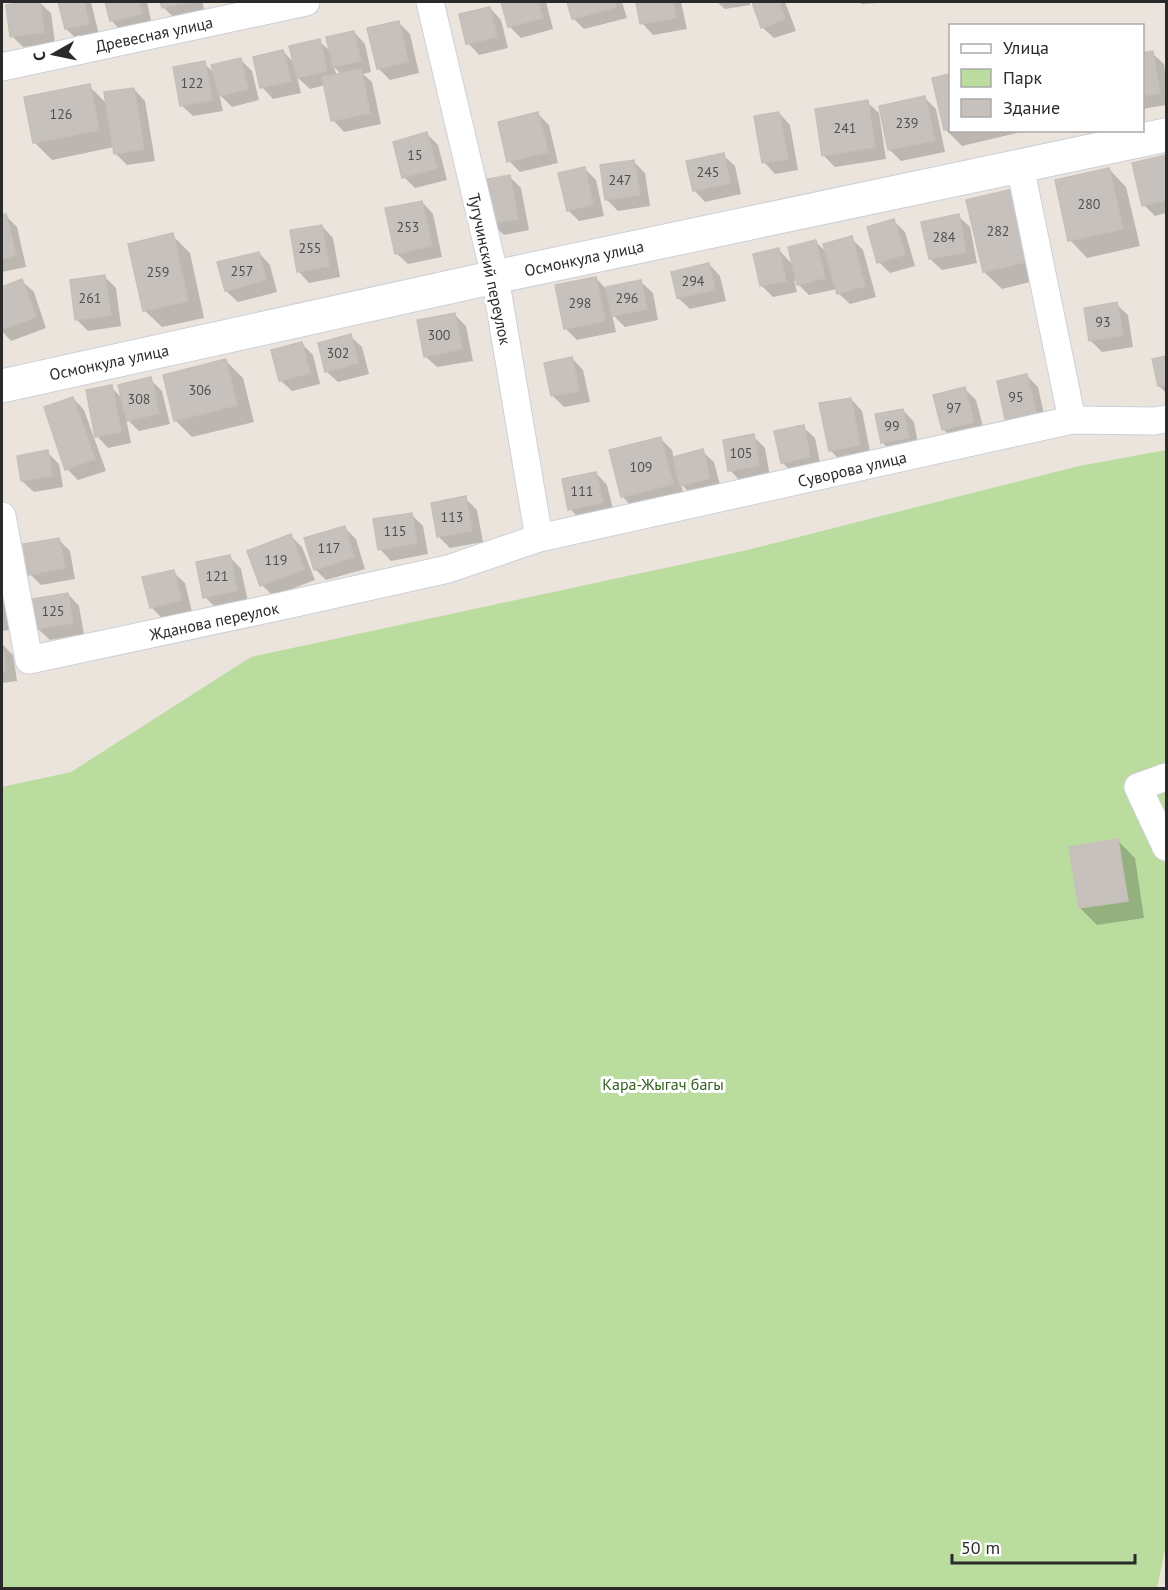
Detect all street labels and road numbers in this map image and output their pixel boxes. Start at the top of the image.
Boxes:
street label: Древесная улица [93,12,215,56]
street label: Тугучинский переулок [464,192,516,347]
street label: Осмонкула улица [522,236,646,280]
street label: Осмонкула улица [47,340,171,384]
street label: Суворова улица [796,447,908,491]
street label: Жданова переулок [147,597,281,645]

